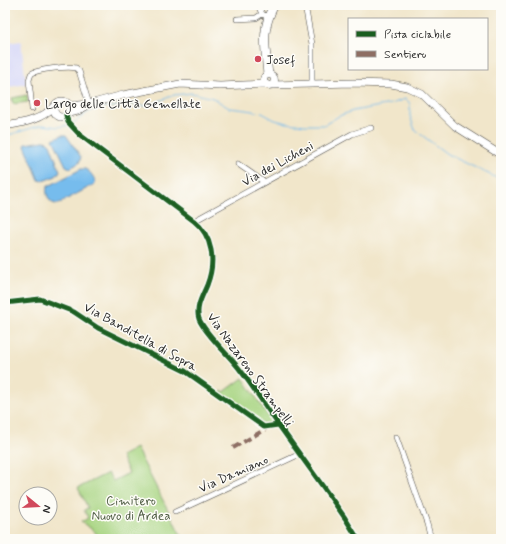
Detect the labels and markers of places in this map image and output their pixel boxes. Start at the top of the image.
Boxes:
place label: Josef [266,52,295,69]
marker: Josef [253,54,263,64]
place label: Largo delle Città Gemellate [45,96,201,114]
marker: Largo delle Città Gemellate [32,98,42,108]

